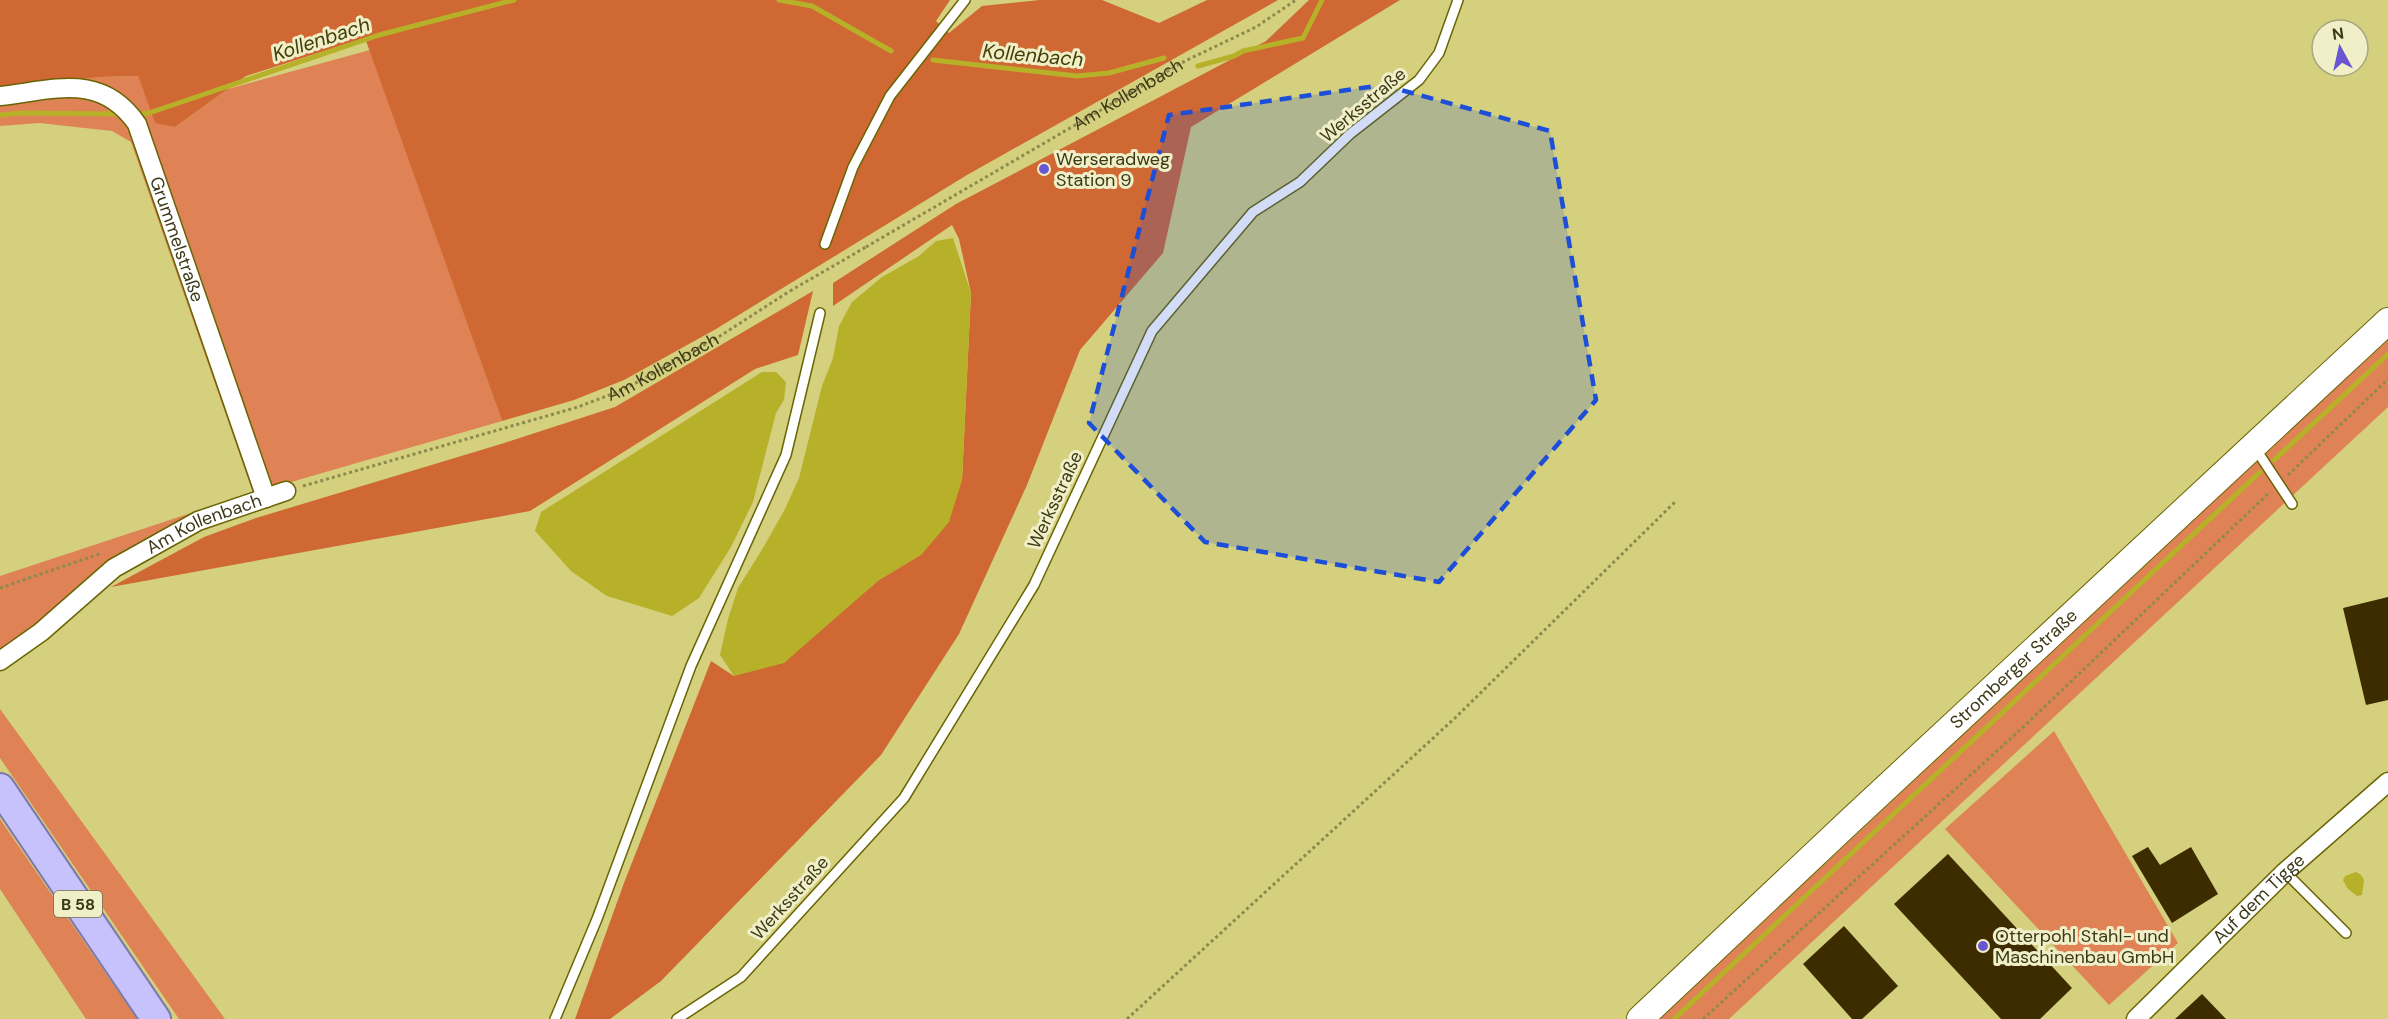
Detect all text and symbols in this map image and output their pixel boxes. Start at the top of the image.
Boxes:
water label: Kollenbach [269,11,373,67]
north arrow [2310,18,2370,78]
text: N [2331,22,2345,45]
water label: Kollenbach [982,38,1084,72]
street label: Am Kollenbach [1068,53,1187,136]
street label: Werksstraße [1315,62,1411,148]
place label: Werseradweg Station 9 [1056,147,1170,192]
marker: Werseradweg Station 9 [1037,162,1051,176]
street label: Grummelstraße [144,174,210,305]
street label: Am Kollenbach [604,327,723,407]
street label: Werksstraße [1022,447,1088,553]
street label: Am Kollenbach [142,488,265,560]
street label: Stromberger Straße [1945,604,2083,734]
street label: Auf dem Tigge [2207,848,2310,949]
street label: Werksstraße [746,851,834,945]
road number: B 58 [54,891,102,917]
place label: Otterpohl Stahl- und Maschinenbau GmbH [1995,924,2174,969]
marker: Otterpohl Stahl- und Maschinenbau GmbH [1976,939,1990,953]

